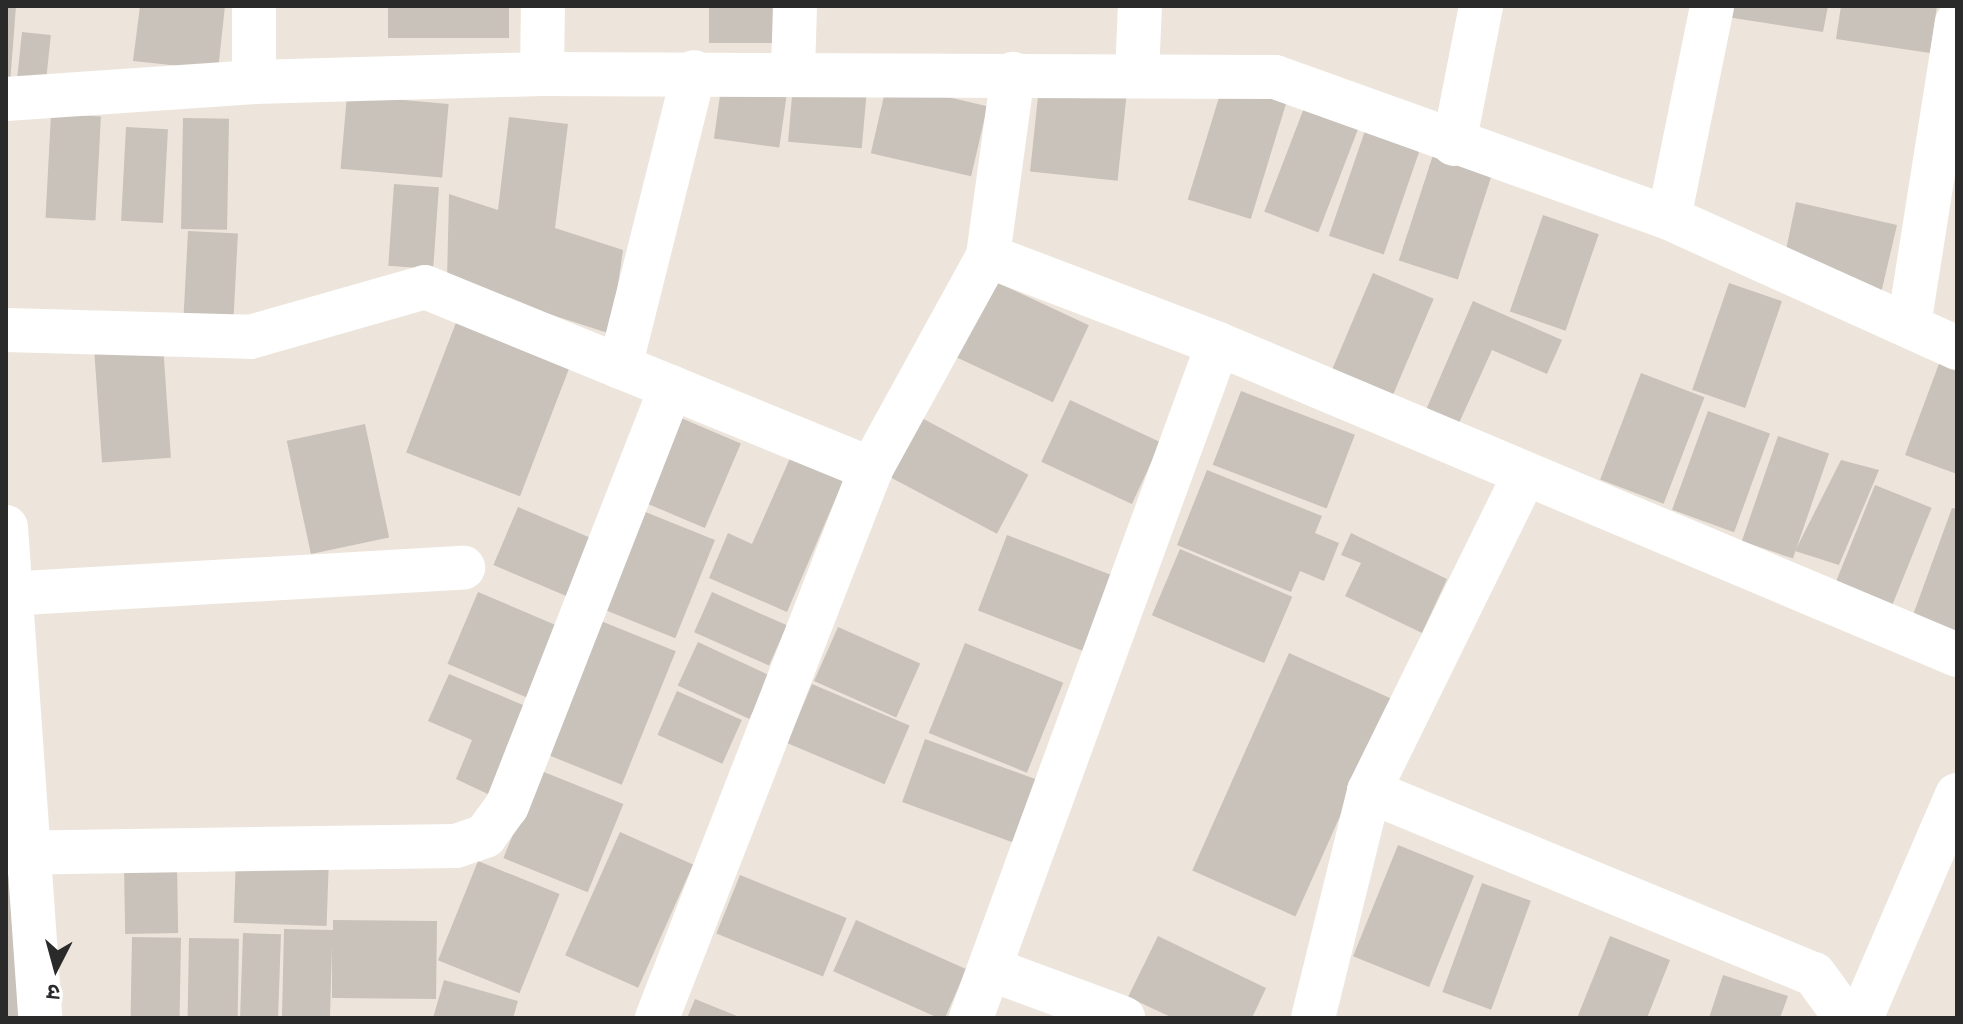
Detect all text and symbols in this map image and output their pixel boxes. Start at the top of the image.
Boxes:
north arrow [16,928,96,1008]
text: उ [46,979,61,1005]

